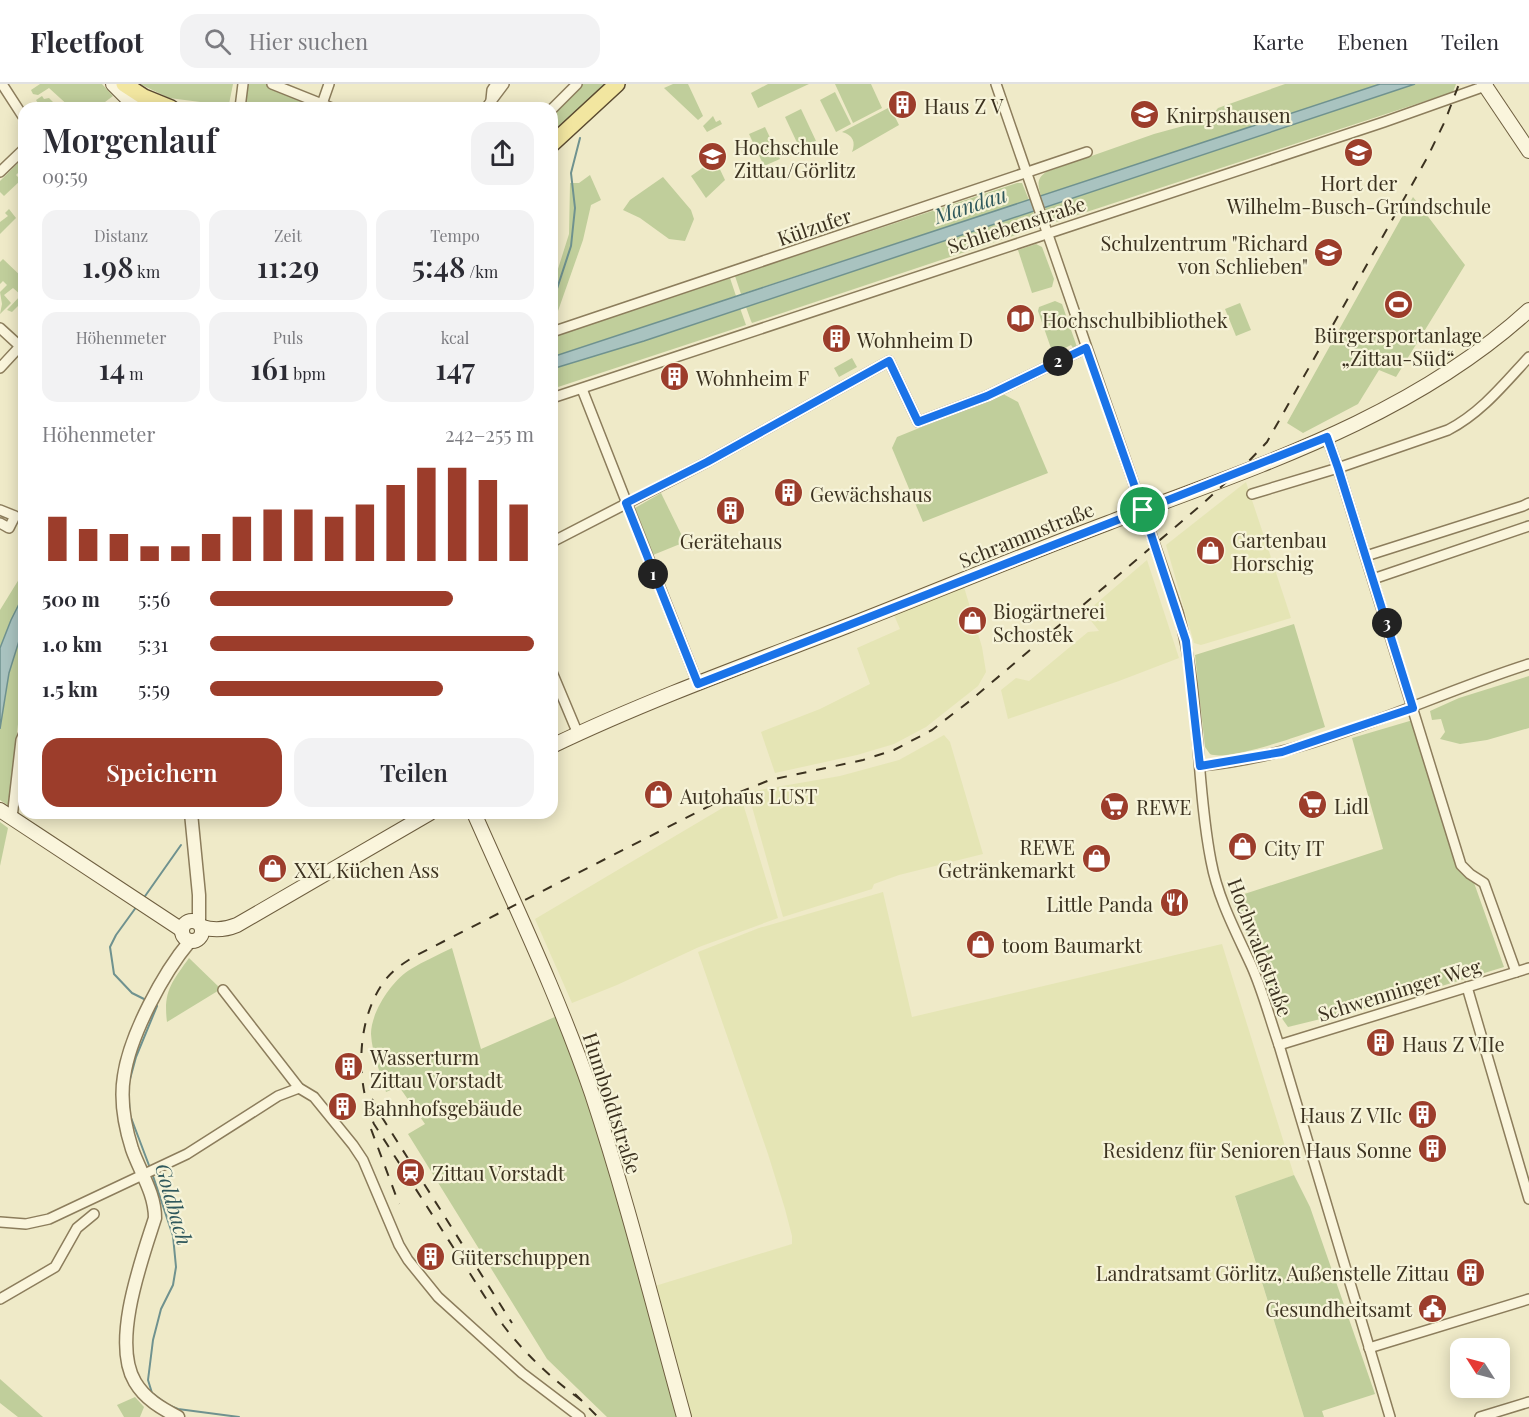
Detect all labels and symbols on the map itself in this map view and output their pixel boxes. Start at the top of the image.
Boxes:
building icon: Haus Z V [887,89,919,121]
place label: Haus Z V [924,92,1004,119]
school or university icon: Knirpshausen [1129,98,1161,130]
place label: Knirpshausen [1166,101,1291,128]
place label: Hochschule Zittau/Görlitz [734,133,856,183]
school or university icon: Hort der Wilhelm-Busch-Grundschule [1343,136,1375,168]
school or university icon: Hochschule Zittau/Görlitz [697,141,729,173]
place label: Hort der Wilhelm-Busch-Grundschule [1226,169,1491,219]
water label: Mandau [929,179,1010,229]
street label: Schliebenstraße [943,189,1089,259]
street label: Külzufer [773,201,855,251]
place label: Schulzentrum "Richard von Schlieben" [1100,229,1308,279]
school or university icon: Schulzentrum "Richard von Schlieben" [1313,237,1345,269]
sports icon: Bürgersportanlage „Zittau-Süd“ [1382,288,1414,320]
library icon: Hochschulbibliothek [1005,303,1037,335]
place label: Hochschulbibliothek [1042,306,1228,333]
place label: Bürgersportanlage „Zittau-Süd“ [1314,321,1482,371]
building icon: Wohnheim D [820,323,852,355]
place label: Wohnheim D [856,326,973,353]
pin: 2 [1043,346,1073,376]
building icon: Wohnheim F [659,361,691,393]
place label: Wohnheim F [695,364,809,391]
building icon: Gewächshaus [773,477,805,509]
place label: Gewächshaus [810,480,932,507]
pin [1117,484,1168,535]
building icon: Gerätehaus [715,494,747,526]
street label: Schrammstraße [954,495,1098,573]
place label: Gartenbau Horschig [1232,526,1327,576]
place label: Gerätehaus [680,527,782,554]
shop icon: Gartenbau Horschig [1195,535,1227,567]
pin: 1 [638,559,668,589]
place label: Biogärtnerei Schostek [993,597,1105,647]
shop icon: Biogärtnerei Schostek [956,605,988,637]
pin: 3 [1372,608,1402,638]
shop icon: Autohaus LUST [643,779,675,811]
place label: Autohaus LUST [679,782,817,809]
supermarket icon: Lidl [1297,789,1329,821]
supermarket icon: REWE [1099,790,1131,822]
place label: Lidl [1334,792,1369,819]
place label: REWE [1136,793,1191,820]
shop icon: City IT [1227,831,1259,863]
place label: REWE Getränkemarkt [938,833,1076,883]
place label: City IT [1264,834,1324,861]
shop icon: REWE Getränkemarkt [1080,842,1112,874]
shop icon: XXL Küchen Ass [257,853,289,885]
place label: XXL Küchen Ass [294,856,439,883]
street label: Hochwaldstraße [1222,874,1300,1020]
restaurant icon: Little Panda [1158,887,1190,919]
place label: Little Panda [1046,890,1153,917]
shop icon: toom Baumarkt [965,928,997,960]
place label: toom Baumarkt [1002,931,1143,958]
street label: Schwenninger Weg [1314,951,1484,1027]
building icon: Haus Z VIIe [1365,1027,1397,1059]
street label: Humboldtstraße [577,1029,649,1177]
place label: Haus Z VIIe [1402,1030,1505,1057]
place label: Wasserturm Zittau Vorstadt [369,1043,504,1093]
building icon: Wasserturm Zittau Vorstadt [333,1051,365,1083]
building icon: Bahnhofsgebäude [326,1091,358,1123]
place label: Bahnhofsgebäude [363,1094,522,1121]
building icon: Haus Z VIIc [1407,1098,1439,1130]
place label: Haus Z VIIc [1300,1101,1402,1128]
building icon: Residenz für Senioren Haus Sonne [1417,1133,1449,1165]
place label: Residenz für Senioren Haus Sonne [1103,1136,1412,1163]
station icon: Zittau Vorstadt [395,1156,427,1188]
place label: Zittau Vorstadt [432,1159,566,1186]
water label: Goldbach [150,1160,200,1248]
building icon: Güterschuppen [414,1240,446,1272]
place label: Güterschuppen [451,1243,590,1270]
building icon: Landratsamt Görlitz, Außenstelle Zittau [1454,1256,1486,1288]
place label: Landratsamt Görlitz, Außenstelle Zittau [1096,1259,1449,1286]
public building icon: Gesundheitsamt [1417,1292,1449,1324]
place label: Gesundheitsamt [1265,1295,1413,1322]
north arrow [1450,1338,1510,1398]

